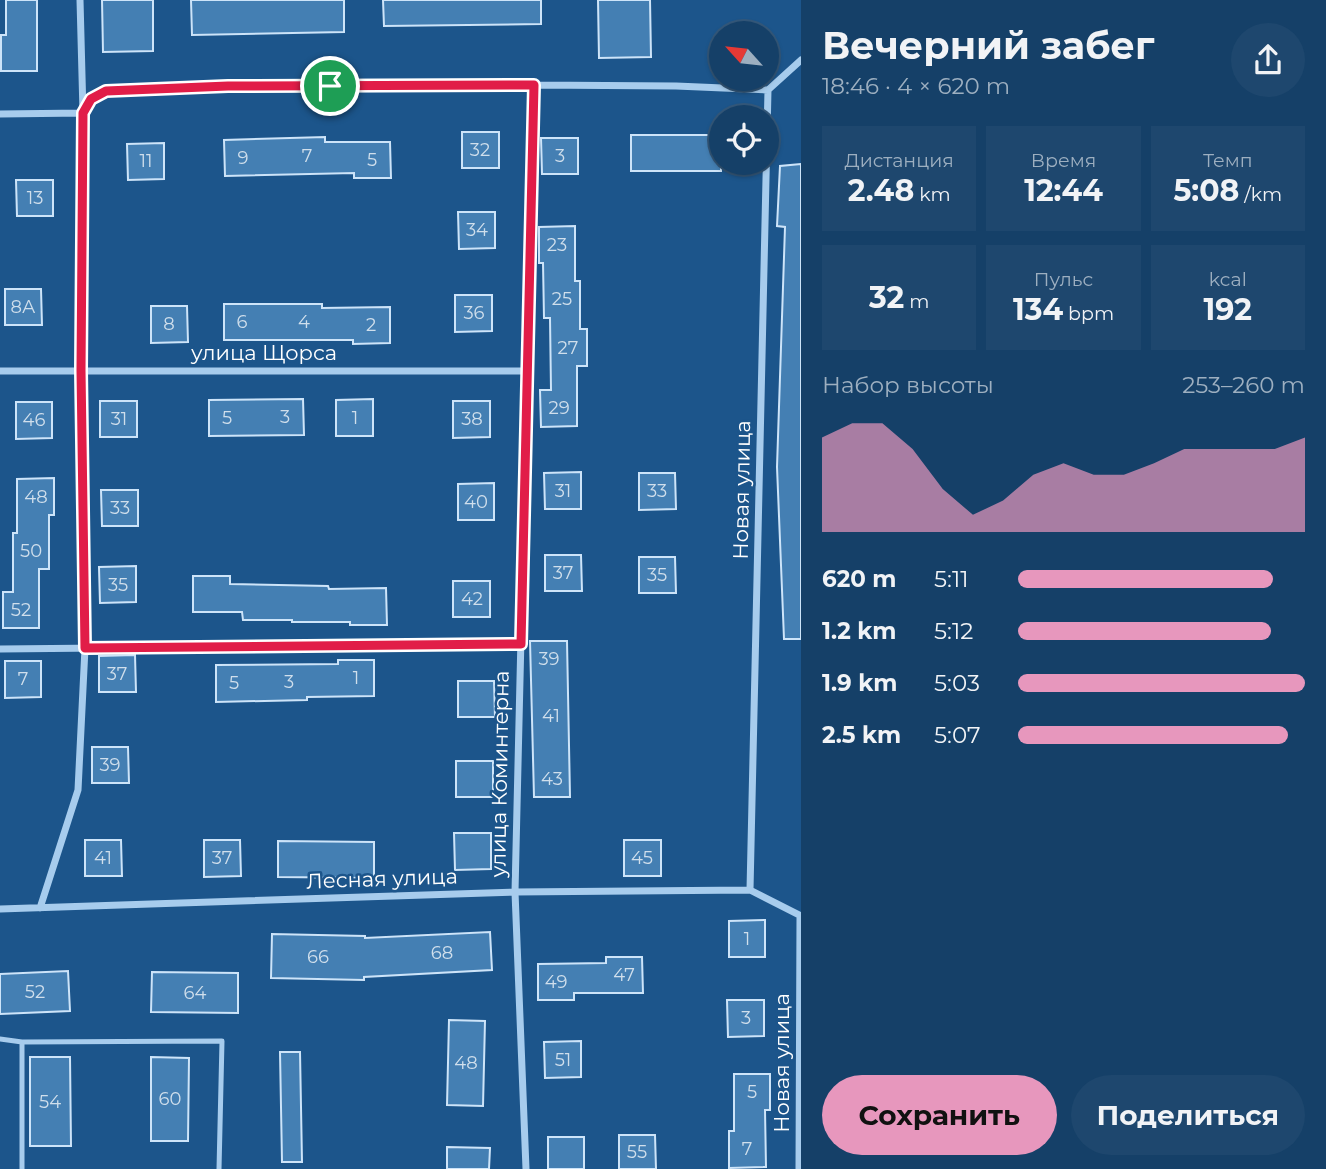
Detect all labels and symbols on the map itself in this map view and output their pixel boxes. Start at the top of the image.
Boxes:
north arrow [709,21,779,91]
pin [300,56,360,116]
house number: 32 [470,139,490,161]
house number: 7 [302,145,312,167]
house number: 3 [555,145,565,167]
house number: 9 [238,147,249,169]
house number: 5 [367,149,377,171]
house number: 11 [140,150,153,172]
house number: 13 [27,187,43,209]
house number: 34 [466,219,488,241]
house number: 23 [547,234,567,256]
house number: 25 [552,288,572,310]
house number: 8А [11,296,36,318]
house number: 36 [463,302,485,324]
house number: 6 [237,311,248,333]
house number: 4 [298,311,310,333]
house number: 8 [163,313,175,335]
house number: 2 [366,314,376,336]
house number: 27 [558,337,578,359]
street label: улица Щорса [190,340,337,365]
house number: 29 [548,397,570,419]
house number: 3 [280,406,290,428]
house number: 5 [222,407,232,429]
house number: 1 [352,407,358,429]
house number: 31 [111,408,127,430]
house number: 38 [461,408,483,430]
house number: 46 [23,409,45,431]
street label: Новая улица [728,420,755,560]
house number: 31 [555,480,571,502]
house number: 33 [647,480,667,502]
house number: 48 [24,486,48,508]
house number: 40 [464,491,488,513]
house number: 33 [110,497,130,519]
house number: 50 [20,540,42,562]
house number: 37 [553,562,573,584]
house number: 35 [647,564,667,586]
house number: 35 [108,574,128,596]
house number: 42 [461,588,483,610]
house number: 52 [11,599,31,621]
house number: 39 [538,648,560,670]
house number: 37 [107,663,127,685]
house number: 1 [353,667,359,689]
house number: 7 [18,668,28,690]
street label: улица Коминтерна [485,670,514,879]
house number: 3 [284,671,294,693]
house number: 5 [229,672,239,694]
house number: 41 [542,705,560,727]
house number: 39 [99,754,121,776]
house number: 43 [541,768,563,790]
house number: 41 [94,847,112,869]
house number: 37 [212,847,232,869]
house number: 45 [631,847,653,869]
street label: Лесная улица [306,863,458,894]
house number: 1 [744,928,750,950]
house number: 68 [431,942,453,964]
house number: 66 [307,946,329,968]
house number: 47 [613,964,635,986]
house number: 49 [545,971,567,993]
house number: 52 [25,981,45,1003]
house number: 64 [184,982,207,1004]
street label: Новая улица [769,993,794,1133]
house number: 3 [741,1007,751,1029]
house number: 51 [555,1049,571,1071]
house number: 48 [454,1052,478,1074]
house number: 5 [747,1081,757,1103]
house number: 60 [159,1088,181,1110]
house number: 54 [39,1091,61,1113]
house number: 7 [742,1138,752,1160]
house number: 55 [627,1141,647,1163]

